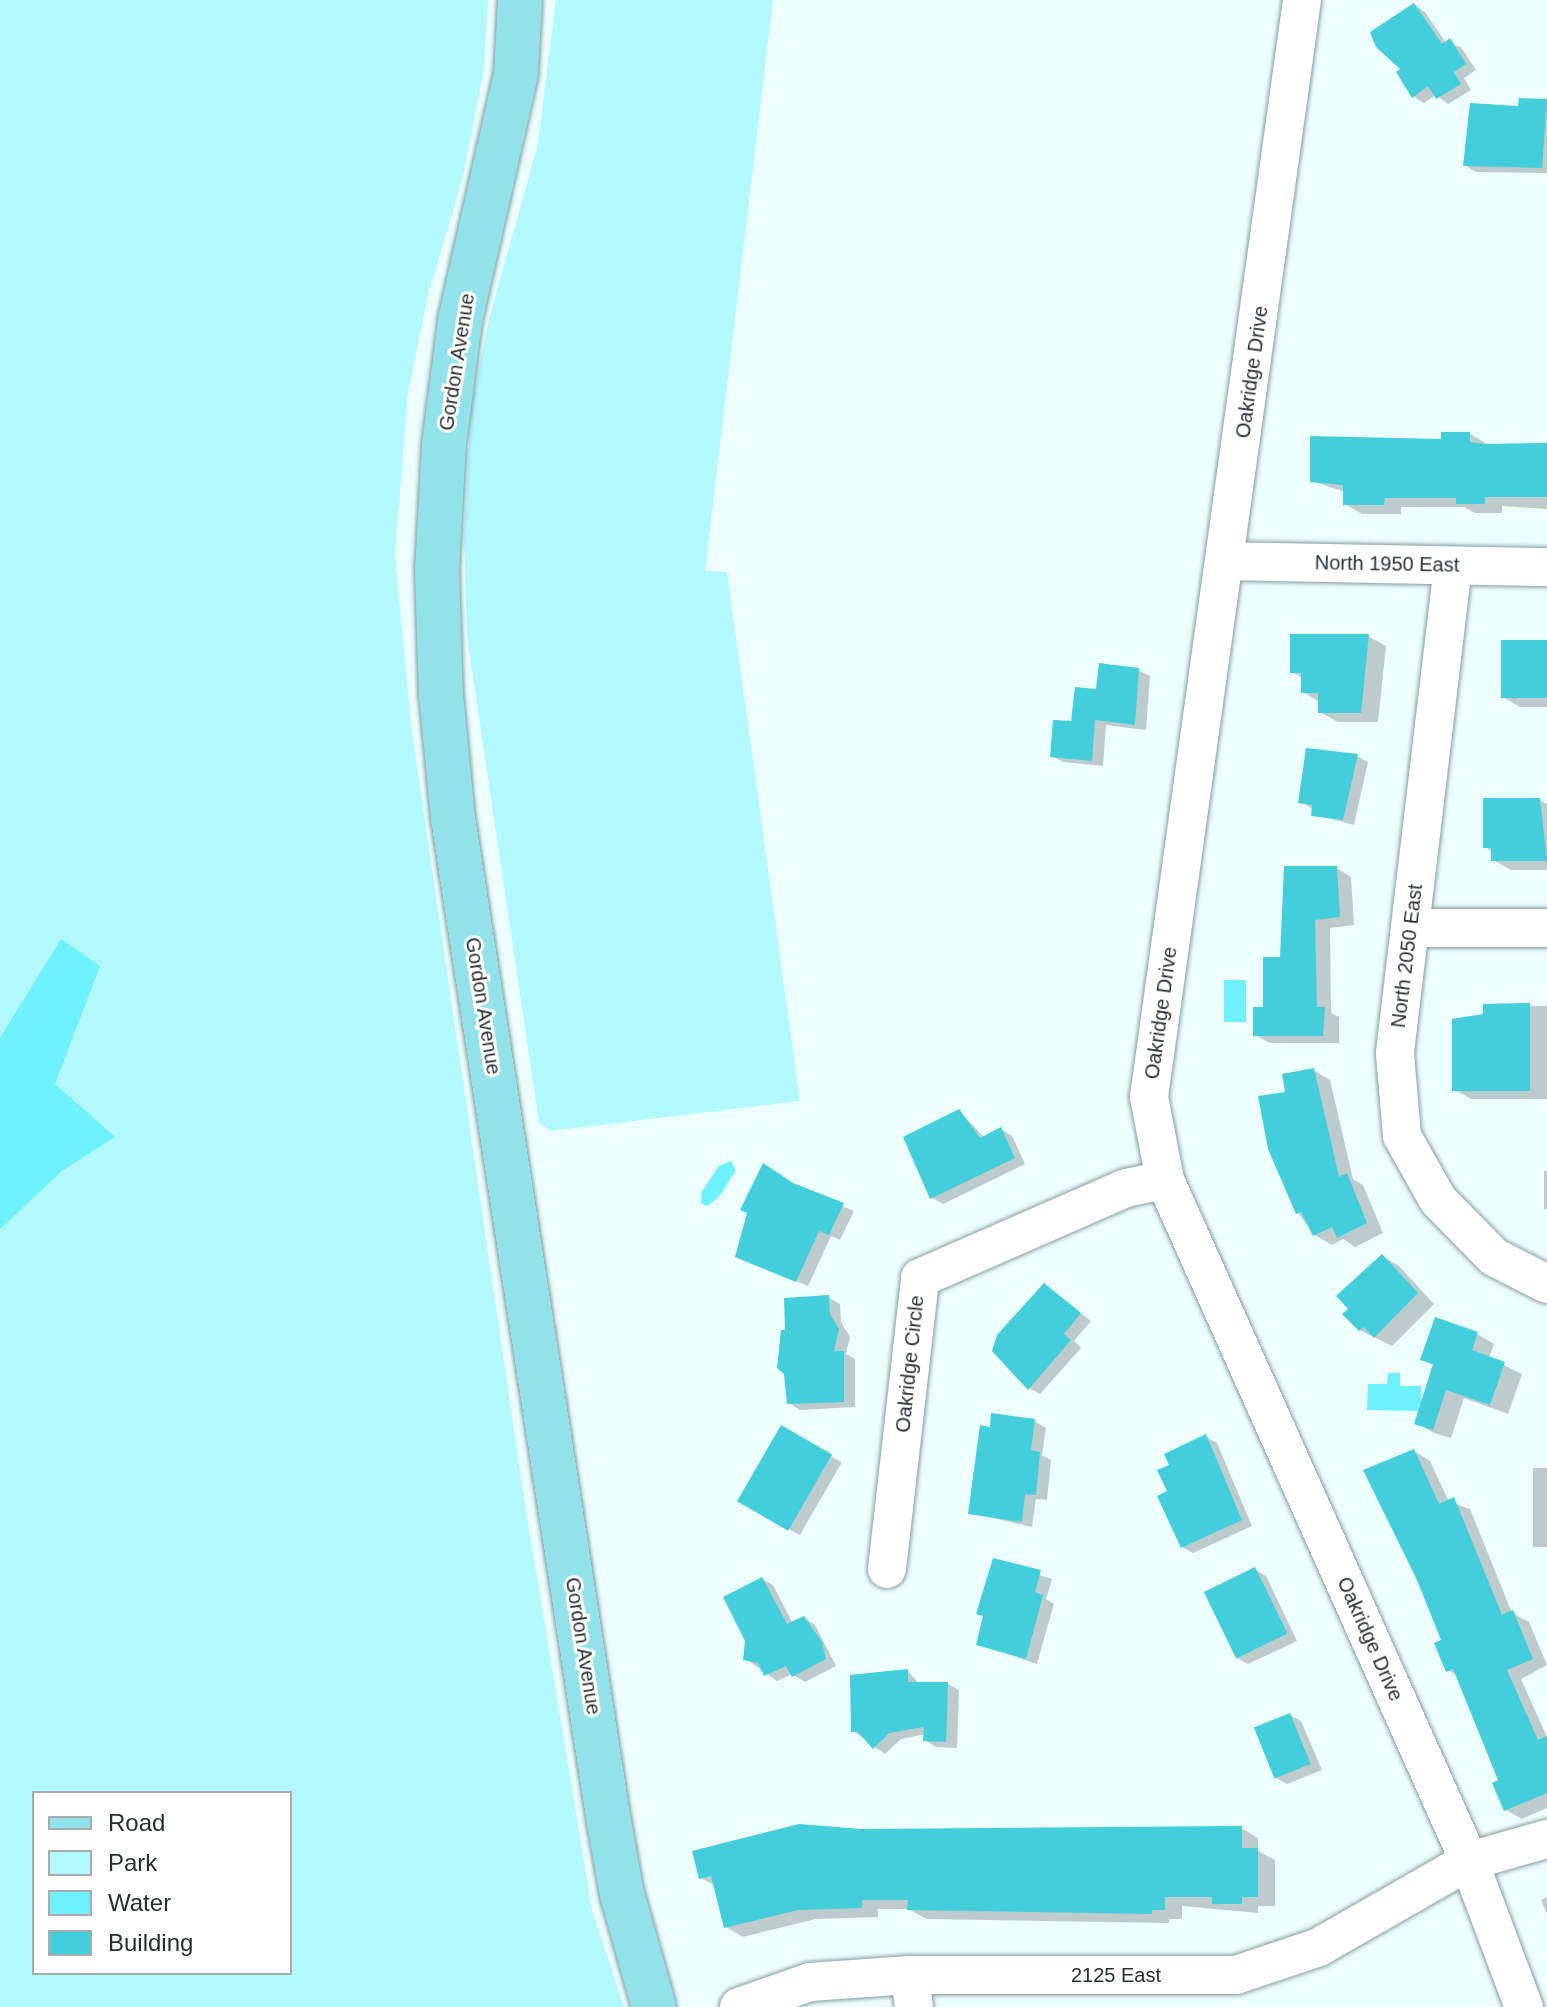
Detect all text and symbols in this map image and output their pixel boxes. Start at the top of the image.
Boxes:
street label: Gordon Avenue [434,291,480,433]
street label: Oakridge Drive [1231,304,1273,440]
street label: North 1950 East [1315,551,1459,577]
street label: North 2050 East [1386,883,1428,1029]
street label: Gordon Avenue [460,935,506,1077]
street label: Oakridge Drive [1140,945,1182,1081]
street label: Oakridge Circle [891,1294,929,1434]
street label: Oakridge Drive [1332,1573,1408,1705]
street label: Gordon Avenue [560,1575,606,1717]
legend [32,1791,292,1975]
text: Road [108,1809,165,1836]
text: Park [108,1849,157,1876]
text: Water [108,1889,171,1916]
text: Building [108,1929,193,1956]
street label: 2125 East [1071,1963,1161,1987]

